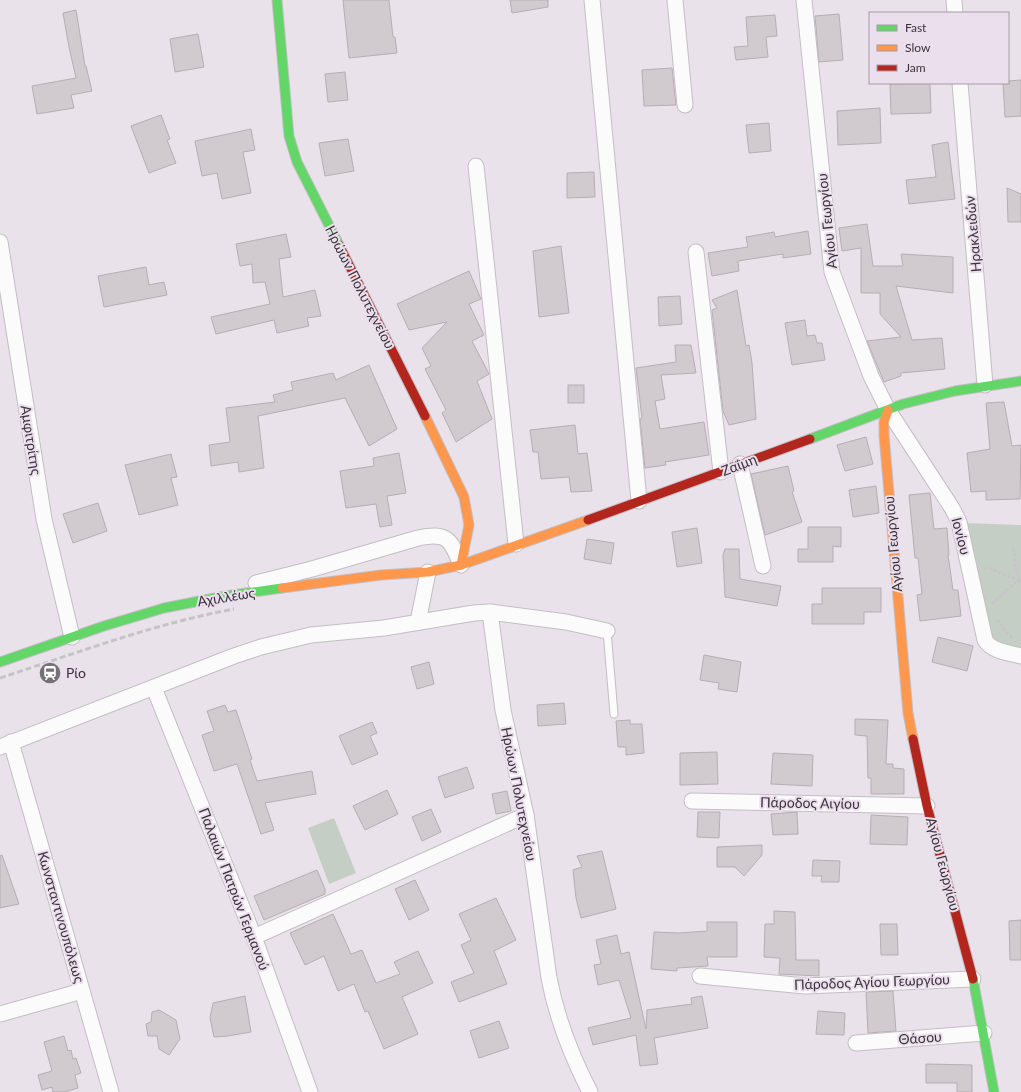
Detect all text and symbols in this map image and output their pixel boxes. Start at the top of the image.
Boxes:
legend [869,12,1009,84]
text: Fast [905,20,927,35]
text: Slow [905,40,931,55]
text: Jam [905,60,926,75]
street label: Αγίου Γεωργίου [813,172,840,270]
street label: Ηρακλειδών [961,195,984,273]
street label: Ηρώων Πολυτεχνείου [322,222,399,351]
street label: Αμφιτρίτης [18,404,45,477]
street label: Ζαΐμη [719,450,759,479]
street label: Αγίου Γεωργίου [880,495,905,593]
street label: Ιονίου [948,515,975,556]
street label: Αχιλλέως [196,583,256,609]
station icon: Ρίο [37,660,63,686]
place label: Ρίο [66,664,86,681]
street label: Ηρώων Πολυτεχνείου [498,726,541,862]
street label: Πάροδος Αιγίου [760,793,860,812]
street label: Παλαιών Πατρών Γερμανού [196,805,273,973]
street label: Αγίου Γεωργίου [923,815,964,912]
street label: Κωνσταντινουπόλεως [35,849,89,985]
street label: Πάροδος Αγίου Γεωργίου [794,970,950,993]
street label: Θάσου [898,1028,942,1047]

